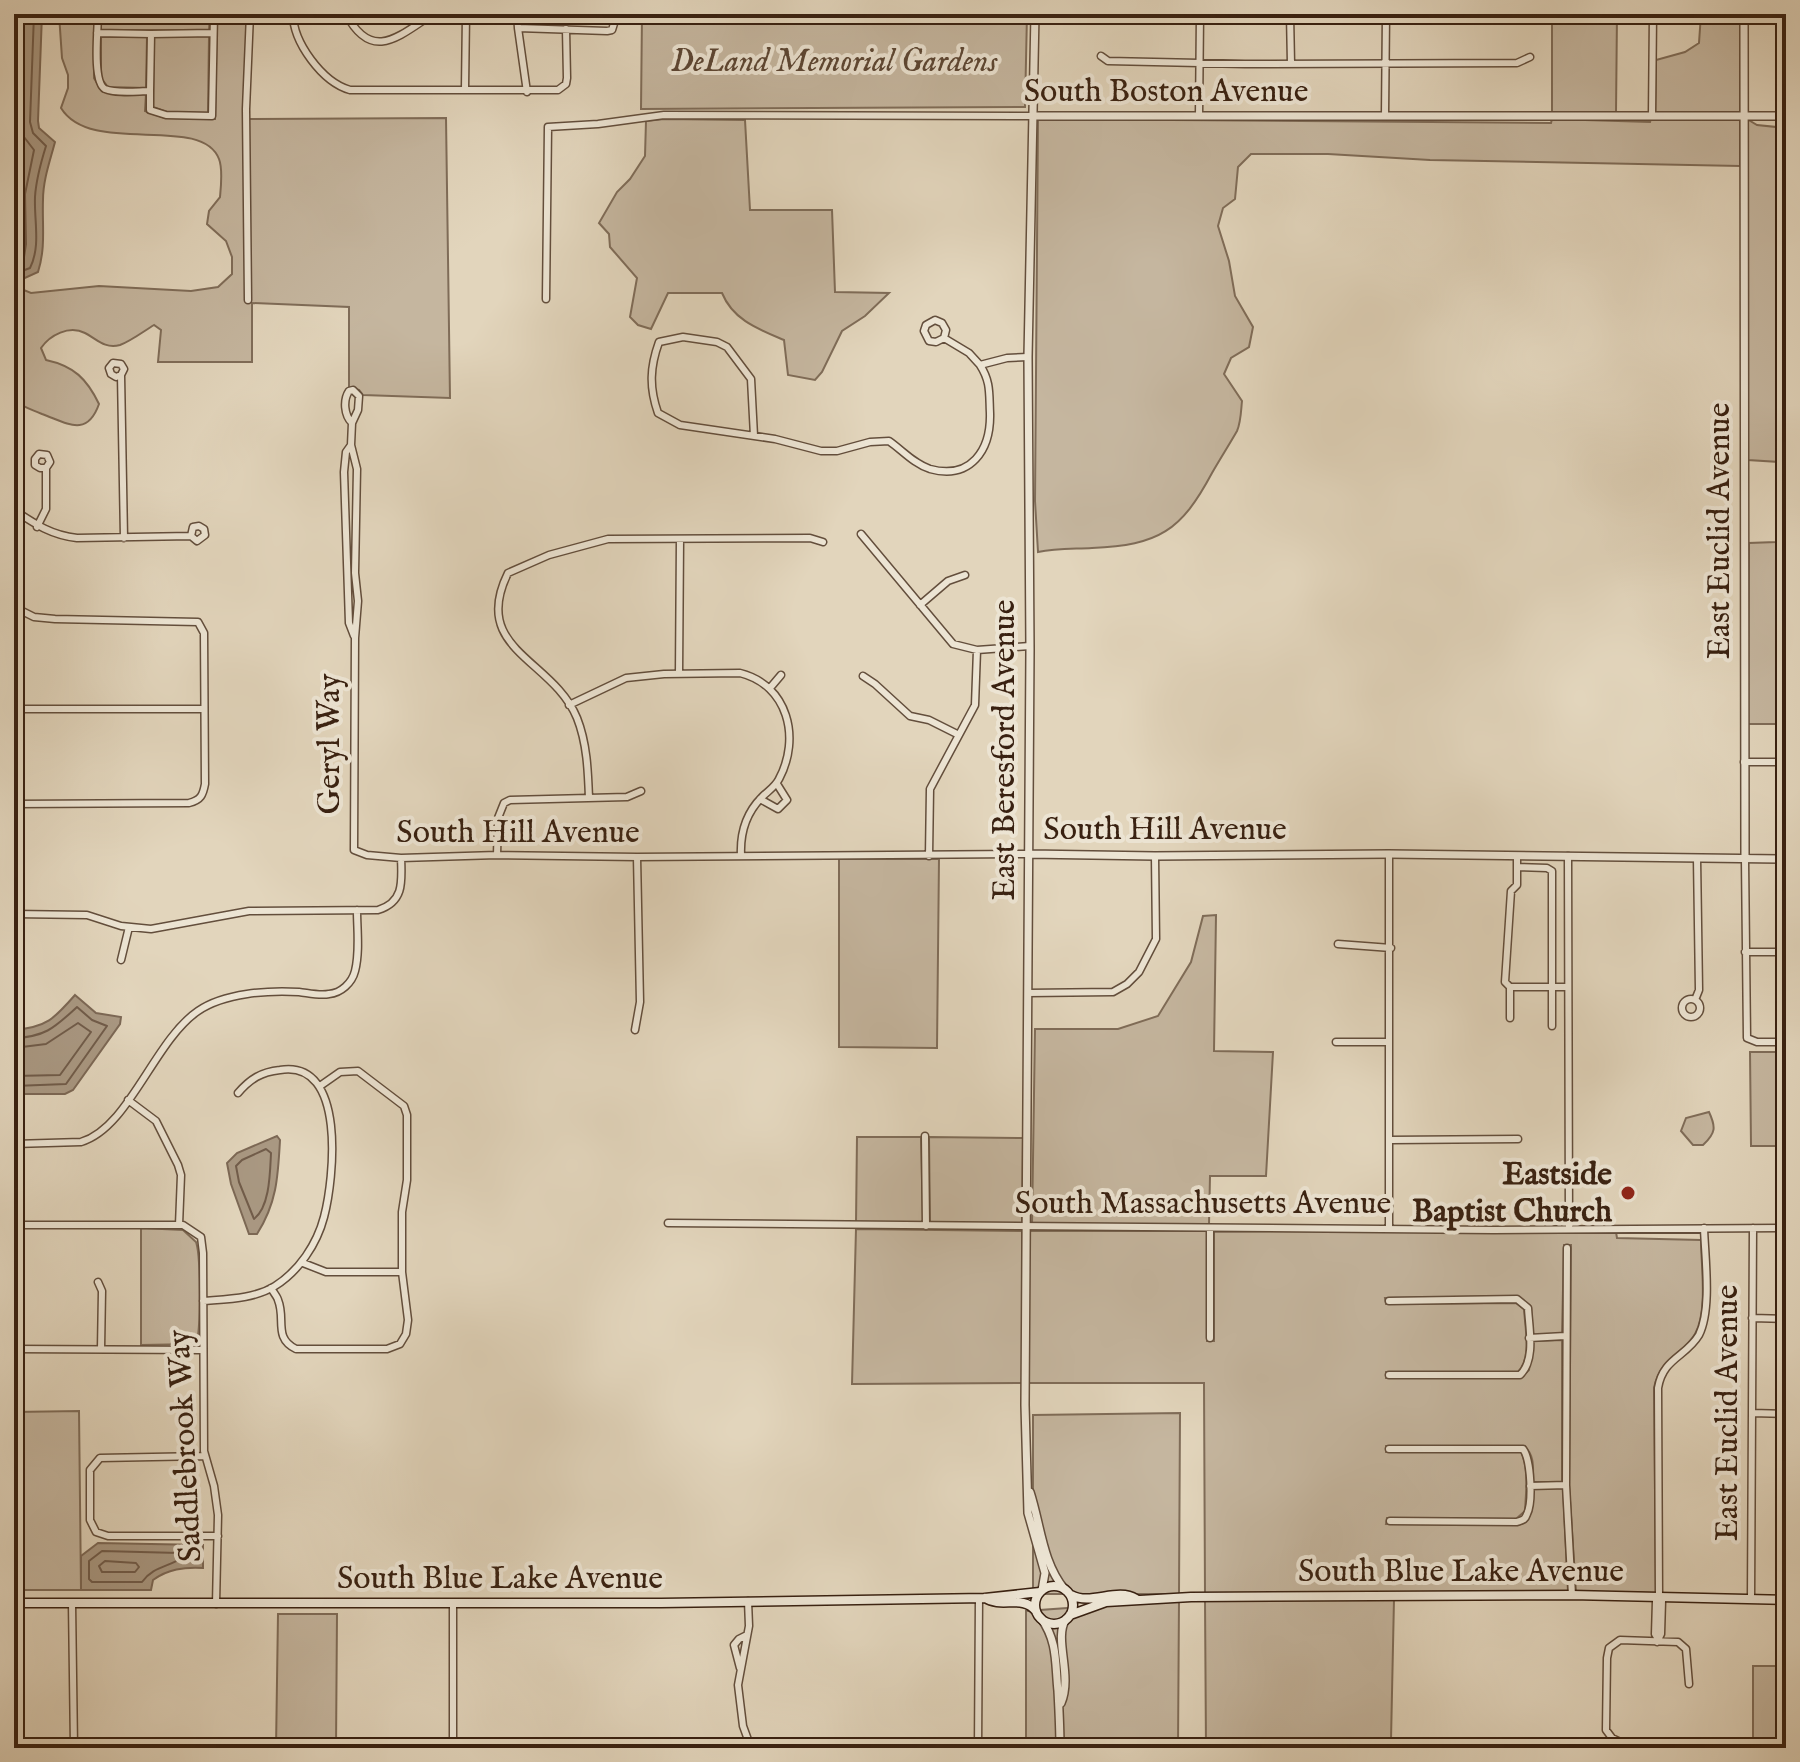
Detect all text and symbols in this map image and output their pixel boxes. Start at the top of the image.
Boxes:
park label: DeLand Memorial Gardens [671,42,998,83]
street label: South Boston Avenue [1024,72,1308,113]
street label: East Euclid Avenue [1700,403,1741,659]
street label: East Beresford Avenue [985,600,1026,900]
street label: Geryl Way [310,673,351,814]
street label: South Hill Avenue [1043,810,1287,851]
street label: South Hill Avenue [396,813,640,854]
place label: Eastside Baptist Church [1412,1155,1613,1233]
street label: South Massachusetts Avenue [1015,1184,1391,1225]
marker: Eastside Baptist Church [1619,1184,1637,1202]
street label: East Euclid Avenue [1708,1285,1749,1541]
street label: Saddlebrook Way [159,1329,213,1563]
street label: South Blue Lake Avenue [1298,1552,1624,1593]
street label: South Blue Lake Avenue [337,1559,663,1600]

